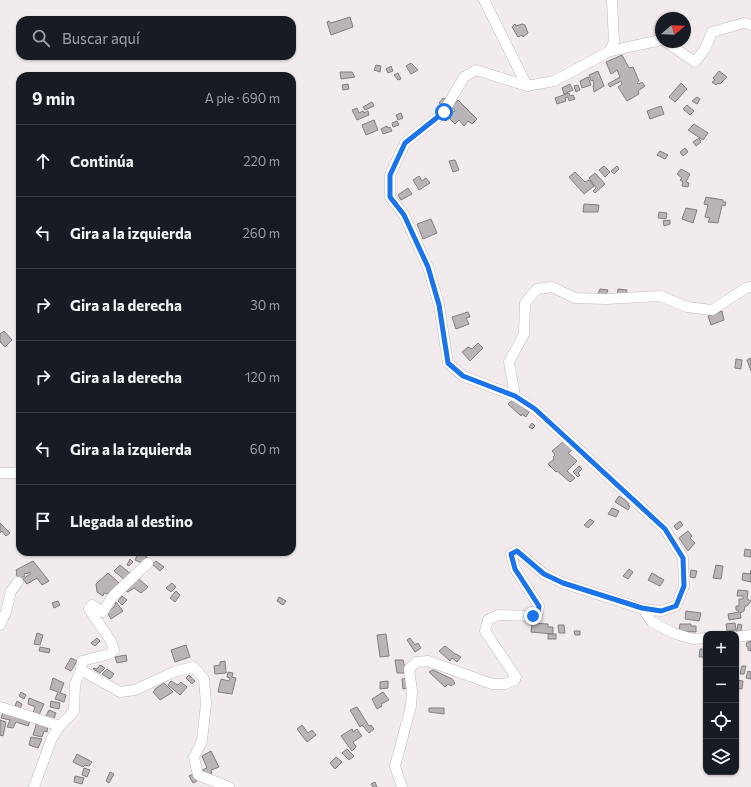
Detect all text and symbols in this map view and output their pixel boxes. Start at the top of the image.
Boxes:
north arrow [655,12,691,48]
search box [16,16,296,60]
icon: search [30,27,52,49]
text: Buscar aquí [62,29,140,47]
text: 9 min [32,88,75,109]
text: A pie · 690 m [205,90,280,106]
route start [435,103,453,121]
icon: ahead [32,150,54,172]
text: Continúa [70,152,134,170]
text: 220 m [243,153,280,169]
icon: left [32,222,54,244]
text: Gira a la izquierda [70,224,192,242]
text: 260 m [243,225,280,241]
icon: right [32,294,54,316]
text: Gira a la derecha [70,296,182,314]
text: 30 m [250,297,280,313]
icon: right [32,366,54,388]
text: Gira a la derecha [70,368,182,386]
text: 120 m [245,369,280,385]
icon: left [32,438,54,460]
text: Gira a la izquierda [70,440,192,458]
text: 60 m [250,441,280,457]
icon: arrive [32,510,54,532]
text: Llegada al destino [70,512,193,530]
route end [524,607,542,625]
map controls [703,631,739,775]
button: + [703,631,739,667]
button: − [703,667,739,703]
button: locate [703,703,739,739]
button: layers [703,739,739,775]

